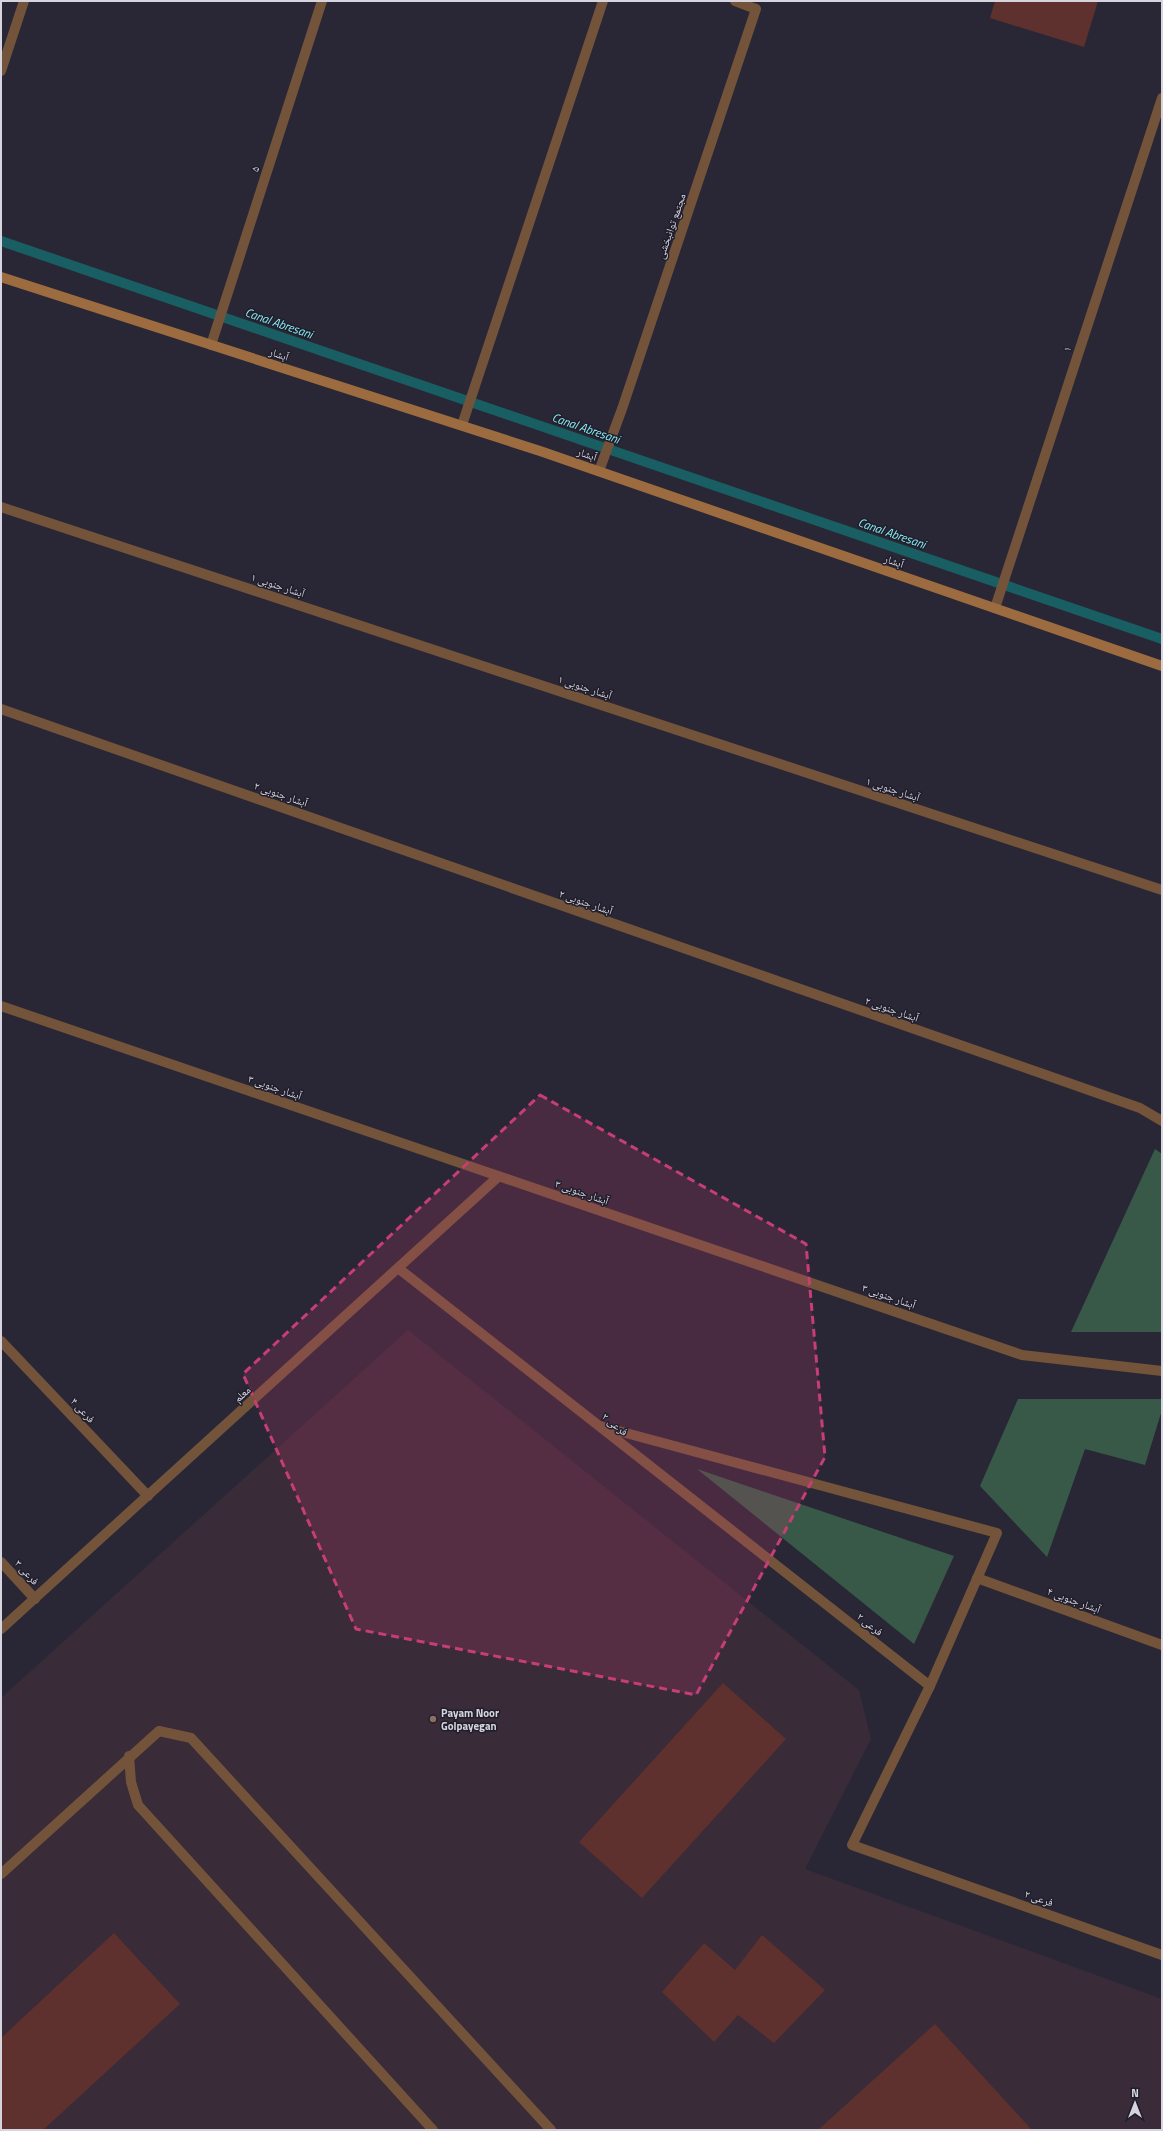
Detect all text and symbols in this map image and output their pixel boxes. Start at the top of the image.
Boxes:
street label: ۵ [247,164,263,174]
street label: مجتمع توانبخشى [652,191,690,261]
water label: Canal Abresani [243,303,317,344]
street label: آبشار [266,343,291,365]
street label: ۱ [1059,344,1075,354]
water label: Canal Abresani [550,408,624,449]
street label: آبشار [574,443,599,465]
water label: Canal Abresani [856,513,930,554]
street label: آبشار [881,550,906,572]
street label: آبشار جنوبی ۱ [249,569,307,601]
street label: آبشار جنوبی ۱ [556,671,614,703]
street label: آبشار جنوبی ۱ [864,773,922,805]
street label: آبشار جنوبی ۲ [252,777,310,811]
street label: آبشار جنوبی ۲ [557,885,615,919]
street label: آبشار جنوبی ۲ [863,992,921,1026]
street label: آبشار جنوبی ۳ [246,1070,304,1104]
street label: آبشار جنوبی ۳ [553,1175,611,1209]
street label: آبشار جنوبی ۳ [860,1279,918,1313]
street label: معلم [230,1382,254,1406]
street label: فرعی ۴ [67,1394,99,1427]
street label: فرعی ۲ [598,1409,632,1440]
street label: فرعی ۳ [11,1556,43,1589]
street label: آبشار جنوبی ۴ [1045,1583,1103,1617]
street label: فرعی ۲ [853,1609,887,1640]
place label: Payam Noor Golpayegan [441,1705,499,1734]
marker: Payam Noor Golpayegan [428,1714,438,1724]
street label: فرعی ۲ [1022,1886,1056,1910]
north arrow [1115,2083,1155,2123]
text: N [1131,2085,1139,2101]

